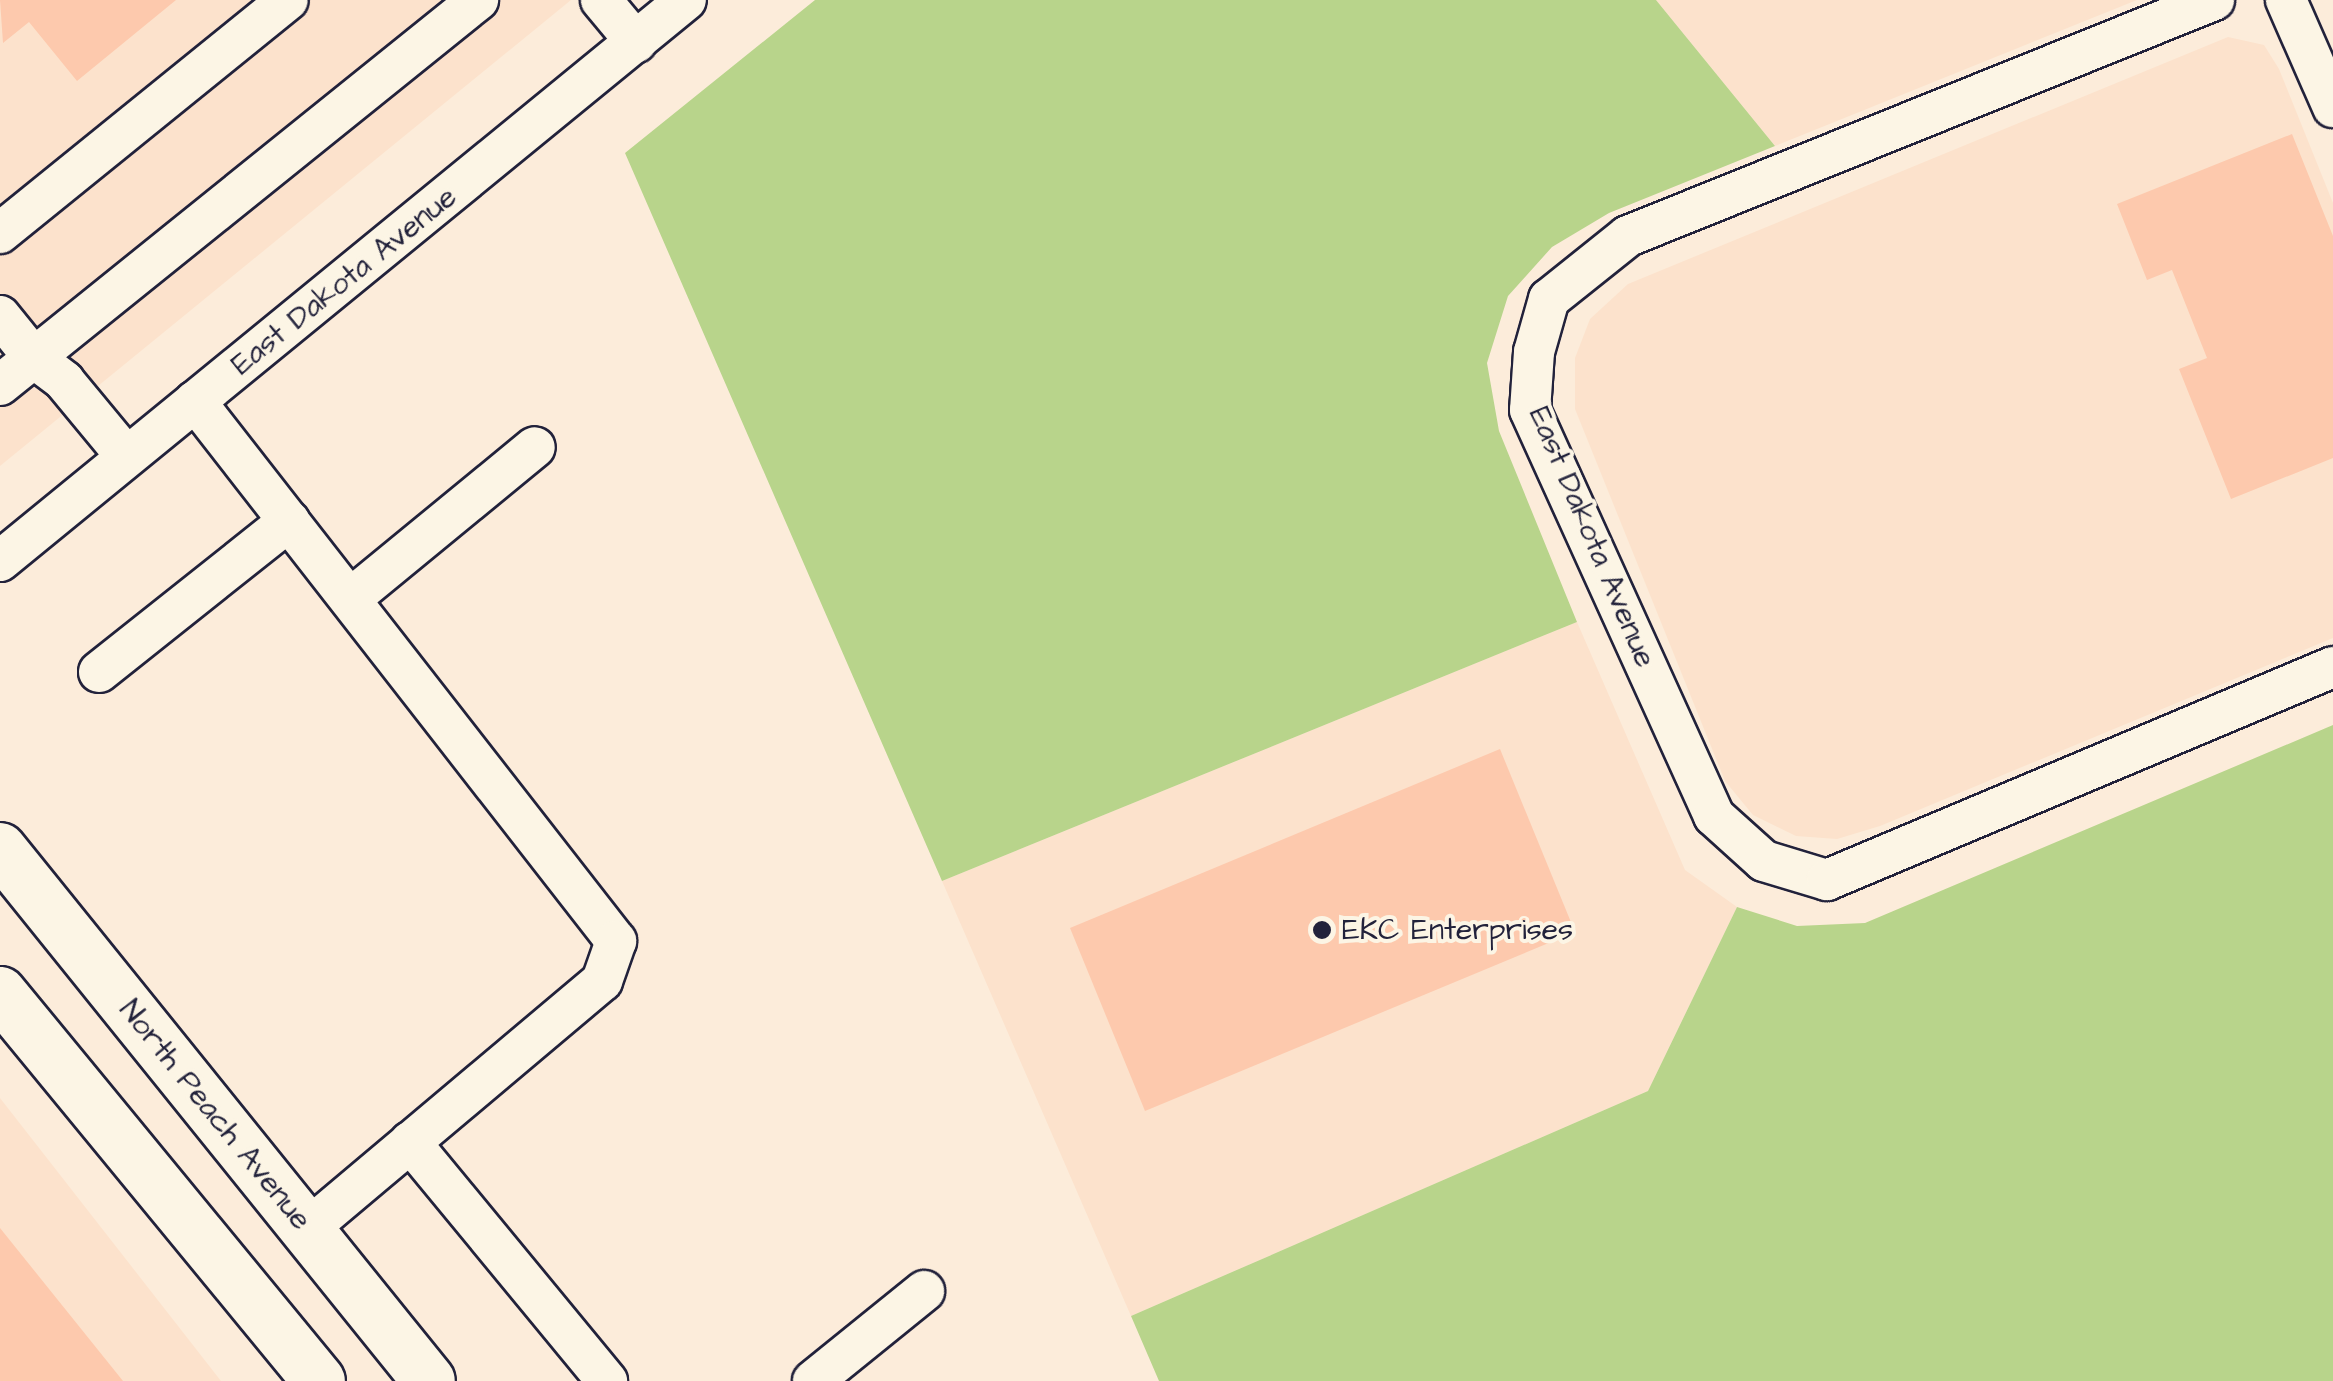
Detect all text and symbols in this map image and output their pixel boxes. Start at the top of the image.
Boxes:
street label: East Dakota Avenue [224,179,464,383]
street label: East Dakota Avenue [1521,402,1663,672]
place label: EKC Enterprises [1342,912,1573,948]
marker: EKC Enterprises [1311,919,1333,941]
street label: North Peach Avenue [111,993,319,1237]

